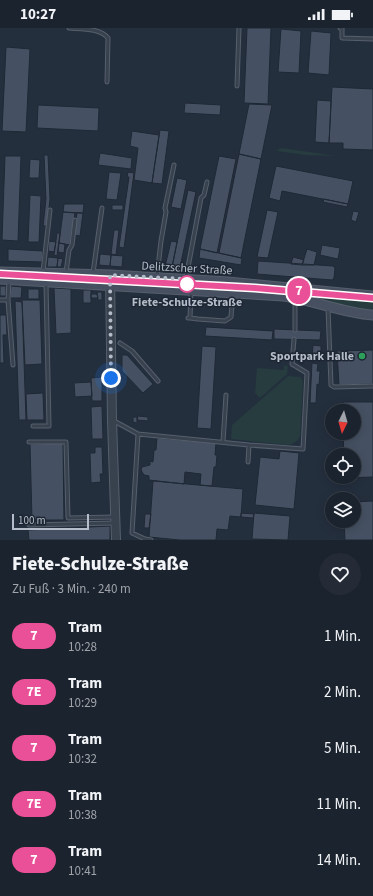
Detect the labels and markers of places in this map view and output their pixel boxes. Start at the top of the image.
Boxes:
marker: Fiete-Schulze-Straße [178,275,196,293]
place label: Fiete-Schulze-Straße [132,294,242,311]
place label: Sportpark Halle [270,348,354,365]
marker: Sportpark Halle [357,351,367,361]

